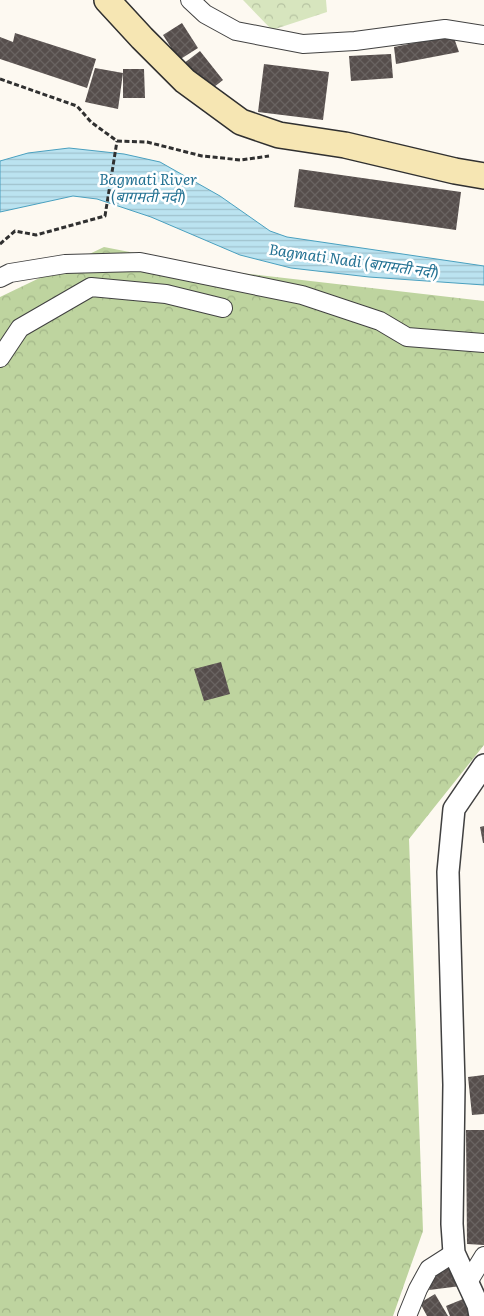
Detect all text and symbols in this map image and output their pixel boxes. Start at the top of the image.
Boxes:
water label: Bagmati River (बागमती नदी) [99,167,197,207]
water label: Bagmati Nadi (बागमती नदी) [268,237,440,283]

